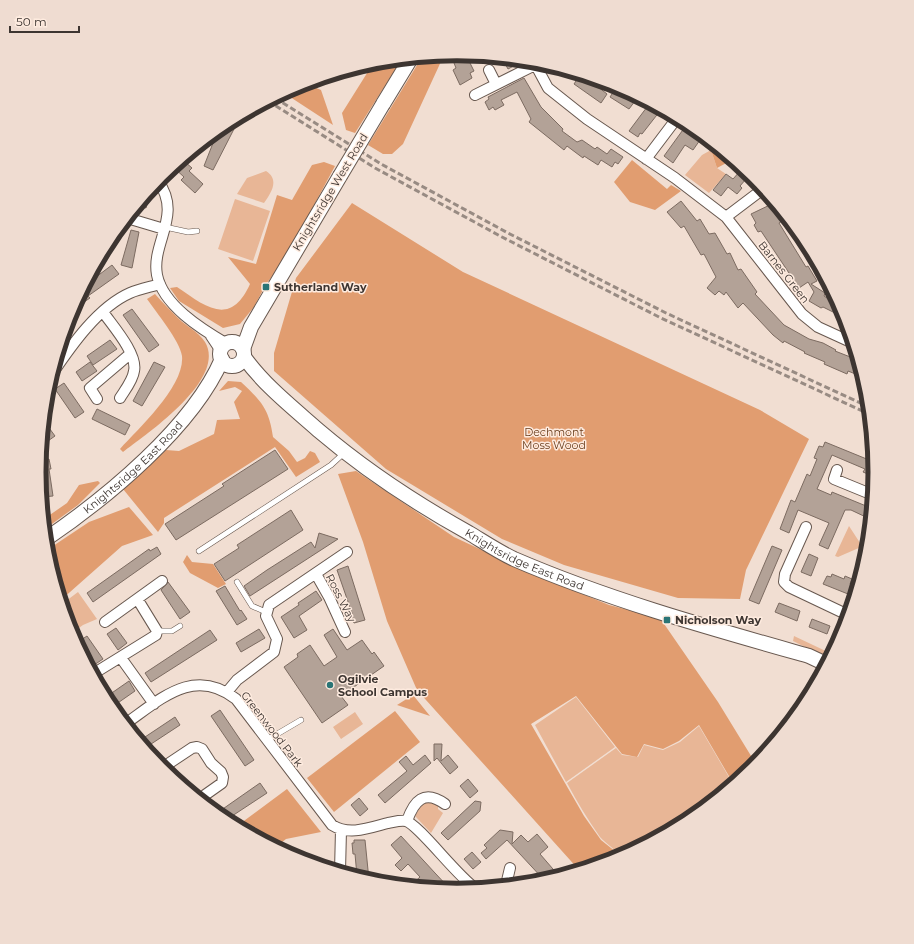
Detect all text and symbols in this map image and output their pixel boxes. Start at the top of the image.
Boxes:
scale bar [10,8,79,34]
text: 50 m [16,14,47,29]
street label: Knightsridge West Road [289,131,371,253]
street label: Barnes Green [755,238,813,306]
place label: Sutherland Way [274,280,367,294]
marker: Sutherland Way [261,282,271,292]
street label: Knightsridge East Road [80,418,186,517]
park label: Dechmont Moss Wood [522,425,586,452]
street label: Knightsridge East Road [463,525,586,593]
street label: Ross Way [323,572,359,625]
place label: Nicholson Way [675,613,761,627]
marker: Nicholson Way [662,615,672,625]
place label: Ogilvie School Campus [338,672,427,699]
marker: Ogilvie School Campus [325,680,335,690]
street label: Greenwood Park [238,688,306,770]

